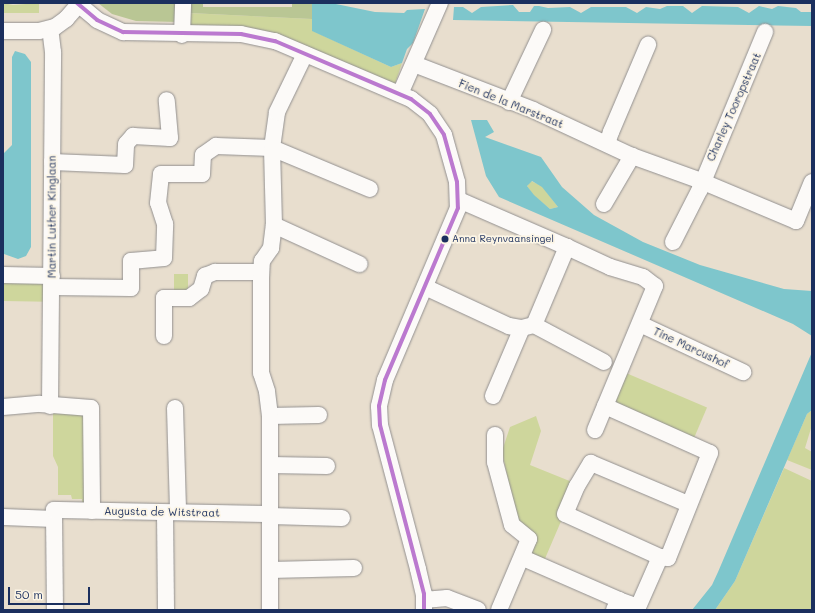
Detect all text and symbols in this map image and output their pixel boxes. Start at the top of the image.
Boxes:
street label: Charley Tooropstraat [704,51,764,163]
street label: Fien de la Marstraat [457,77,565,131]
street label: Martin Luther Kinglaan [45,156,59,278]
place label: Anna Reynvaansingel [452,233,554,245]
marker: Anna Reynvaansingel [440,234,450,244]
street label: Tine Marcushof [651,325,731,371]
street label: Augusta de Witstraat [104,504,220,520]
scale bar [10,579,92,605]
text: 50 m [15,586,43,602]

